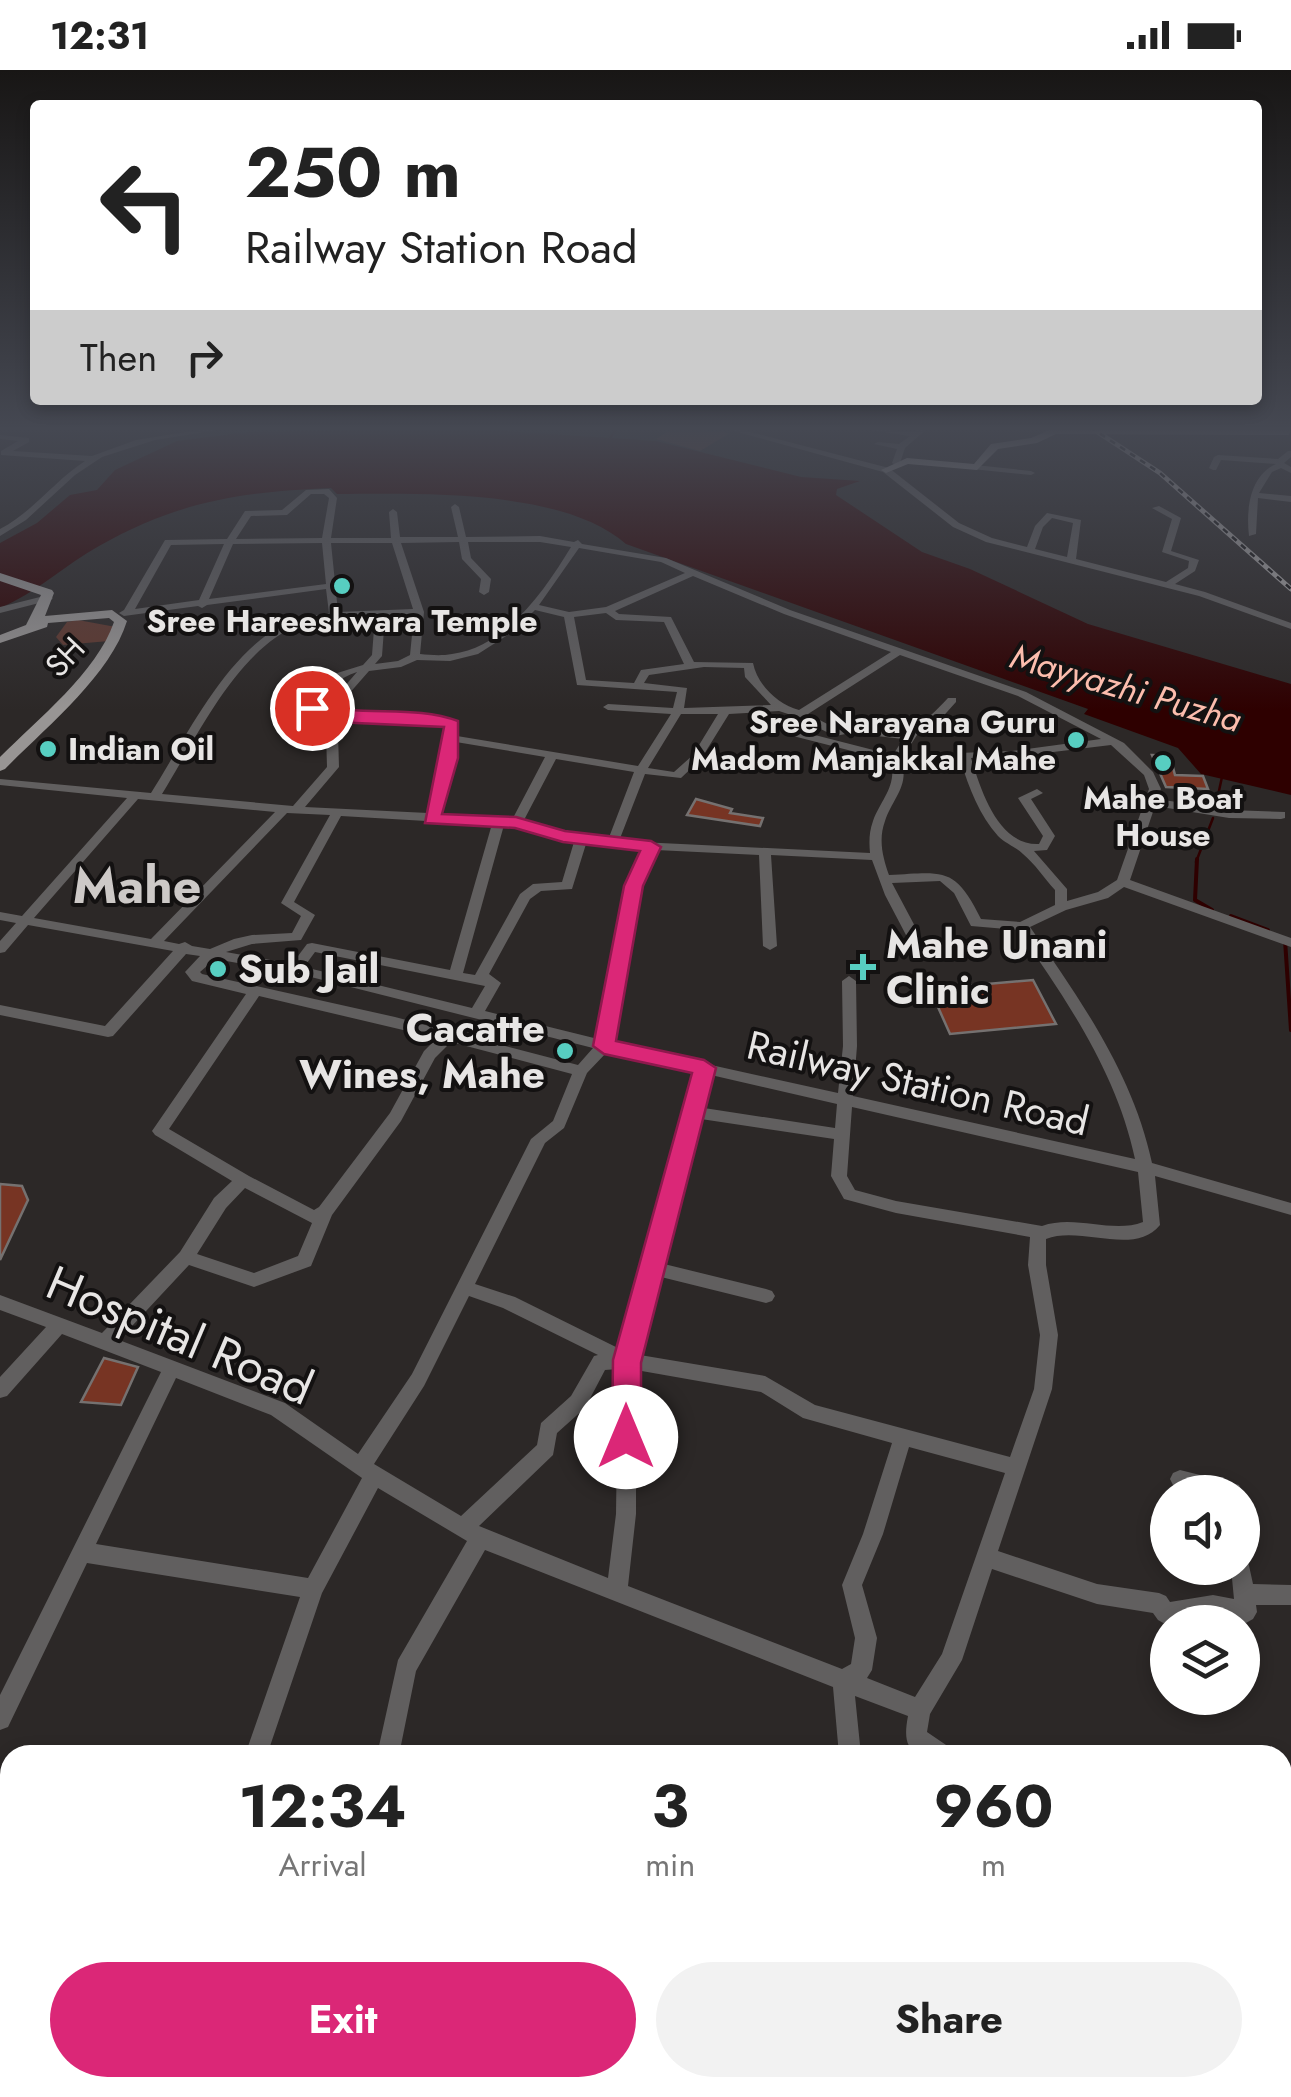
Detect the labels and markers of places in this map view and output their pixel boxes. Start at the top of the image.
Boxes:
marker: Sree Hareeshwara Temple [331,575,353,597]
place label: Sree Hareeshwara Temple [147,598,537,644]
pin [270,666,355,751]
place label: Sree Narayana Guru Madom Manjakkal Mahe [691,699,1056,782]
place label: Indian Oil [68,726,214,772]
marker: Sree Narayana Guru Madom Manjakkal Mahe [1065,729,1087,751]
marker: Indian Oil [37,738,59,760]
marker: Mahe Boat House [1152,752,1174,774]
place label: Mahe Boat House [1083,775,1244,858]
place label: Mahe Unani Clinic [886,915,1108,1019]
place label: Sub Jail [238,940,379,998]
marker: Mahe Unani Clinic [850,954,876,980]
marker: Sub Jail [207,958,229,980]
place label: Cacatte Wines, Mahe [299,999,545,1103]
marker: Cacatte Wines, Mahe [554,1040,576,1062]

